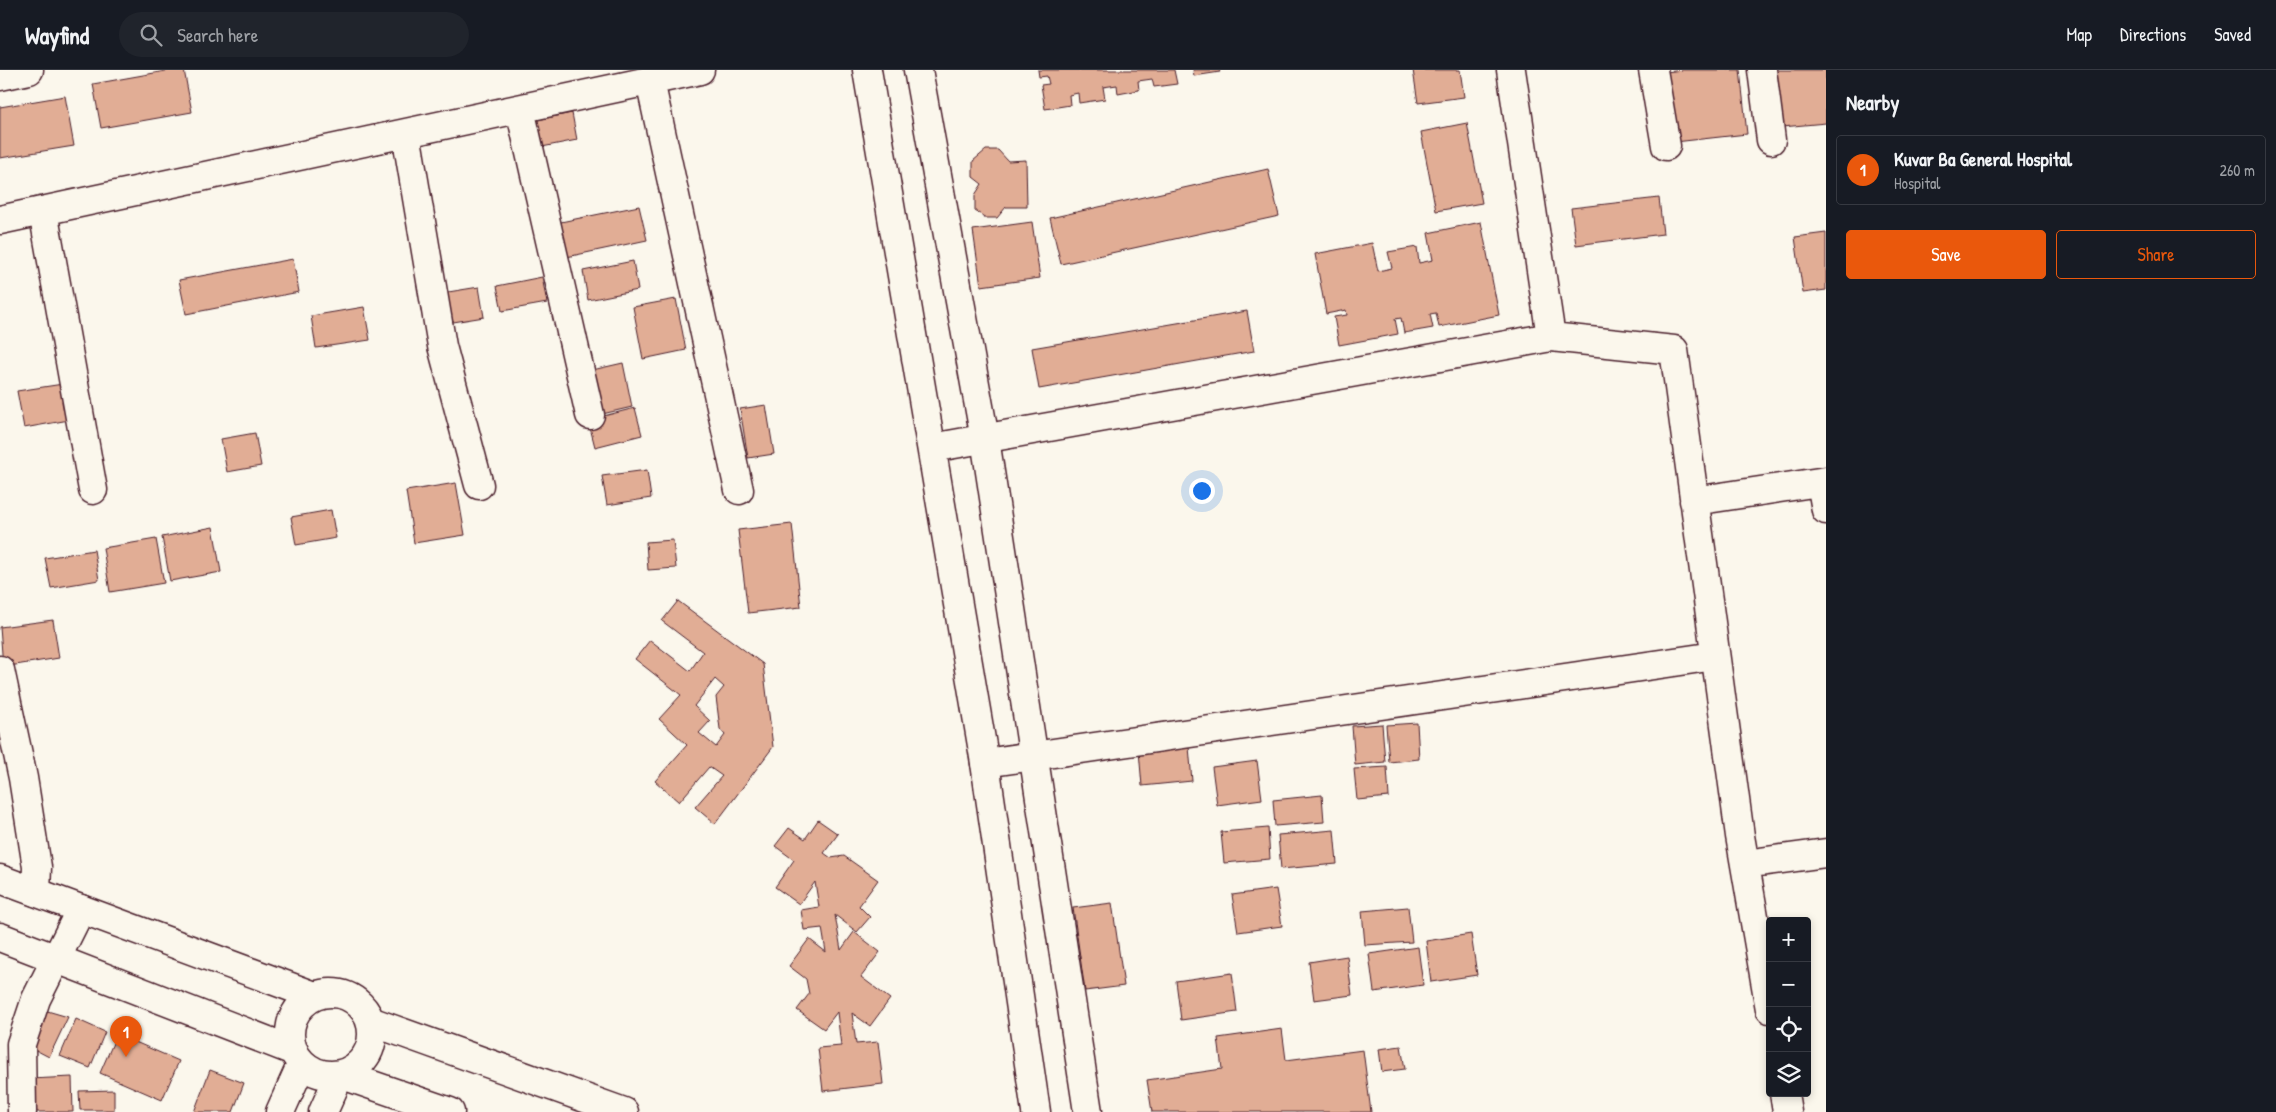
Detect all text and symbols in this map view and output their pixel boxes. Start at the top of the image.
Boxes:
search box [119,12,469,57]
text: Wayfind [25,19,89,51]
icon: search [137,21,165,49]
text: Search here [177,22,258,48]
text: Map [2067,22,2092,47]
text: Directions [2120,22,2186,47]
text: Saved [2214,22,2251,47]
text: Nearby [1846,88,1899,117]
text: Kuvar Ba General Hospital [1894,146,2072,172]
text: 1 [1860,159,1866,181]
text: 260 m [2219,159,2255,181]
text: Hospital [1894,172,1941,194]
button: Save [1846,230,2046,279]
button: Share [2056,230,2256,279]
your location [1189,478,1215,504]
map controls [1766,917,1811,1097]
button: + [1766,917,1811,962]
button: − [1766,962,1811,1007]
button: locate [1766,1007,1811,1052]
pin: 1 [110,1016,142,1057]
button: layers [1766,1052,1811,1097]

